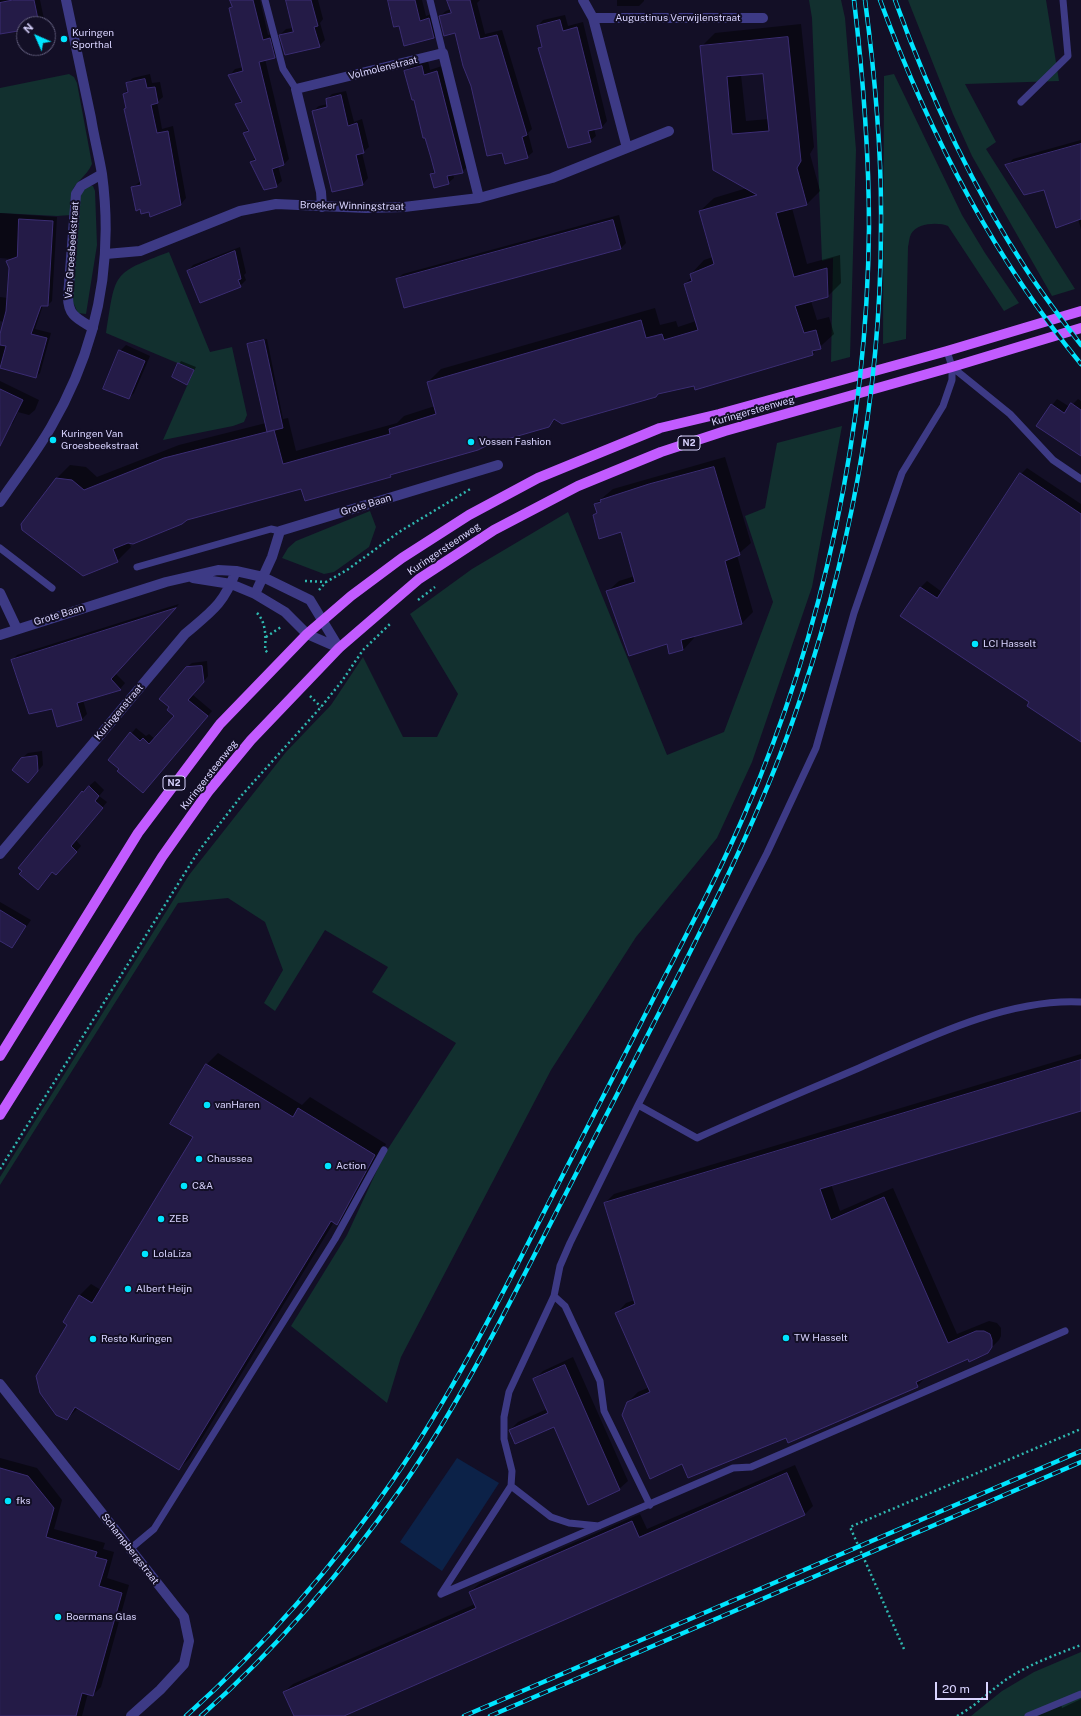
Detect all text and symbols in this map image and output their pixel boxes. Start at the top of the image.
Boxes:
street label: Augustinus Verwijlenstraat [615,12,741,24]
north arrow [16,16,56,56]
text: N [21,21,36,36]
place label: Kuringen Sporthal [72,27,114,50]
marker: Kuringen Sporthal [59,34,69,44]
street label: Volmolenstraat [347,54,419,82]
street label: Broeker Winningstraat [300,199,404,213]
street label: Van Groesbeekstraat [63,201,81,299]
street label: Kuringersteenweg [710,393,796,429]
place label: Kuringen Van Groesbeekstraat [61,428,139,452]
marker: Kuringen Van Groesbeekstraat [48,435,58,445]
place label: Vossen Fashion [479,436,551,448]
road number: N2 [678,436,700,450]
marker: Vossen Fashion [466,437,476,447]
street label: Grote Baan [339,492,393,518]
street label: Kuringersteenweg [405,520,483,578]
street label: Grote Baan [32,602,86,628]
place label: LCI Hasselt [983,638,1036,650]
marker: LCI Hasselt [970,639,980,649]
street label: Kuringenstraat [92,682,146,742]
street label: Kuringersteenweg [178,738,240,812]
road number: N2 [163,776,185,790]
place label: vanHaren [215,1099,260,1111]
marker: vanHaren [202,1100,212,1110]
place label: Chaussea [207,1153,252,1165]
marker: Chaussea [194,1154,204,1164]
place label: Action [336,1160,366,1172]
marker: Action [323,1161,333,1171]
place label: C&A [192,1180,213,1192]
marker: C&A [179,1181,189,1191]
place label: ZEB [169,1213,188,1225]
marker: ZEB [156,1214,166,1224]
place label: LolaLiza [153,1248,191,1260]
marker: LolaLiza [140,1249,150,1259]
place label: Albert Heijn [136,1283,192,1295]
marker: Albert Heijn [123,1284,133,1294]
place label: TW Hasselt [794,1332,848,1344]
place label: Resto Kuringen [101,1333,172,1345]
marker: TW Hasselt [781,1333,791,1343]
marker: Resto Kuringen [88,1334,98,1344]
place label: fks [16,1495,31,1507]
marker: fks [3,1496,13,1506]
street label: Schampbergstraat [99,1511,161,1587]
place label: Boermans Glas [66,1611,136,1623]
marker: Boermans Glas [53,1612,63,1622]
scale bar [937,1674,990,1700]
text: 20 m [942,1682,970,1696]

